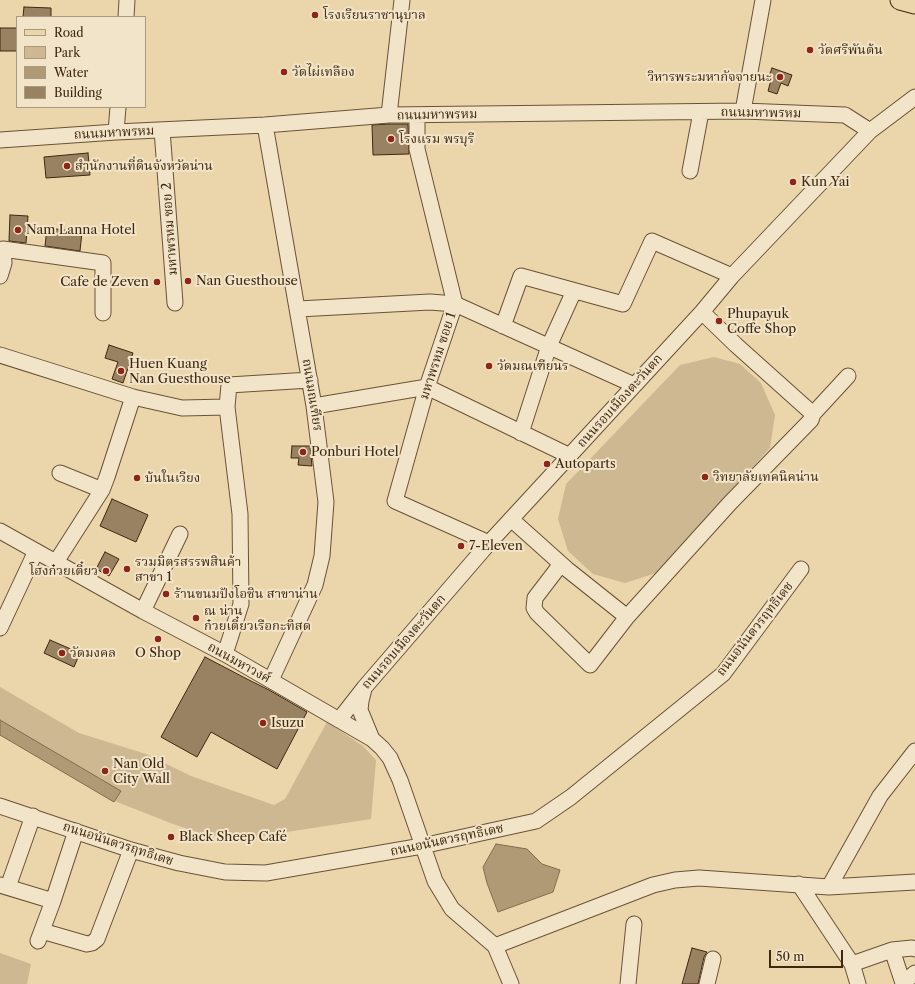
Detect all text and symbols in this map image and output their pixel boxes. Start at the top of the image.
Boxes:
place label: โรงเรียนราชานุบาล [323,7,426,23]
marker: โรงเรียนราชานุบาล [310,10,320,20]
legend [16,16,146,108]
text: Road [54,25,84,40]
place label: วัดศรีพันต้น [818,42,883,58]
text: Park [54,45,80,60]
marker: วัดศรีพันต้น [805,45,815,55]
place label: วัดไผ่เทลือง [292,64,355,80]
text: Water [54,65,88,80]
marker: วัดไผ่เทลือง [279,67,289,77]
place label: วิหารพระมหากัจจายนะ [647,69,772,85]
marker: วิหารพระมหากัจจายนะ [775,72,785,82]
text: Building [54,85,102,100]
street label: ถนนมหาพรหม [721,104,801,122]
street label: ถนนมหาพรหม [397,106,477,124]
street label: ถนนมหาพรหม [73,123,155,143]
place label: โรงแรม พรบุรี [399,131,474,147]
marker: โรงแรม พรบุรี [386,134,396,144]
place label: สำนักงานที่ดินจังหวัดน่าน [75,158,213,174]
marker: สำนักงานที่ดินจังหวัดน่าน [62,161,72,171]
place label: Kun Yai [801,174,849,190]
marker: Kun Yai [788,177,798,187]
street label: มหาพรหม ซอย 2 [159,182,181,276]
place label: Nam Lanna Hotel [26,222,135,238]
marker: Nam Lanna Hotel [13,225,23,235]
place label: Nan Guesthouse [196,273,298,289]
place label: Cafe de Zeven [60,274,149,290]
marker: Nan Guesthouse [183,276,193,286]
marker: Cafe de Zeven [152,277,162,287]
place label: Phupayuk Coffe Shop [727,306,796,337]
street label: มหาพรหม ซอย 1 [416,310,460,402]
marker: Phupayuk Coffe Shop [714,316,724,326]
street label: ถนนรอบเมืองตะวันตก [574,351,666,451]
place label: Huen Kuang Nan Guesthouse [129,356,231,387]
street label: ถนนมณเฑียร [299,358,325,432]
place label: วัดมณเฑียนร [497,358,569,374]
marker: วัดมณเฑียนร [484,361,494,371]
marker: Huen Kuang Nan Guesthouse [116,366,126,376]
place label: Ponburi Hotel [311,444,399,460]
marker: Ponburi Hotel [298,447,308,457]
place label: Autoparts [555,456,616,472]
marker: Autoparts [542,459,552,469]
place label: วิทยาลัยเทคนิคน่าน [713,469,819,485]
place label: บ้นในเวียง [145,470,200,486]
marker: วิทยาลัยเทคนิคน่าน [700,472,710,482]
marker: บ้นในเวียง [132,473,142,483]
place label: 7-Eleven [469,538,523,554]
marker: 7-Eleven [456,541,466,551]
place label: รวมมิตรสรรพสินค้า สาขา 1 [135,554,241,585]
place label: โฮงก๋วยเตี๋ยว [29,563,98,579]
marker: รวมมิตรสรรพสินค้า สาขา 1 [122,564,132,574]
marker: โฮงก๋วยเตี๋ยว [101,566,111,576]
street label: ถนนอนันตวรฤทธิเดช [713,579,797,679]
place label: ร้านขนมปังโอชิน สาขาน่าน [174,586,318,602]
marker: ร้านขนมปังโอชิน สาขาน่าน [161,589,171,599]
street label: ถนนรอบเมืองตะวันตก [359,591,449,693]
place label: ณ น่าน ก๋วยเตี๋ยวเรือกะทิสด [204,603,311,634]
marker: ณ น่าน ก๋วยเตี๋ยวเรือกะทิสด [191,613,201,623]
marker: O Shop [153,634,163,644]
street label: ถนนมหาวงศ์ [205,639,273,687]
place label: วัดมงคล [70,645,116,661]
place label: O Shop [135,645,181,661]
marker: วัดมงคล [57,648,67,658]
place label: Isuzu [271,715,304,731]
marker: Isuzu [258,718,268,728]
place label: Nan Old City Wall [113,756,170,787]
marker: Nan Old City Wall [100,766,110,776]
street label: ถนนอนันตวรฤทธิเดช [61,819,175,869]
street label: ถนนอนันตวรฤทธิเดช [389,820,505,860]
place label: Black Sheep Café [179,829,287,845]
marker: Black Sheep Café [166,832,176,842]
scale bar [771,942,845,968]
text: 50 m [776,949,805,964]

